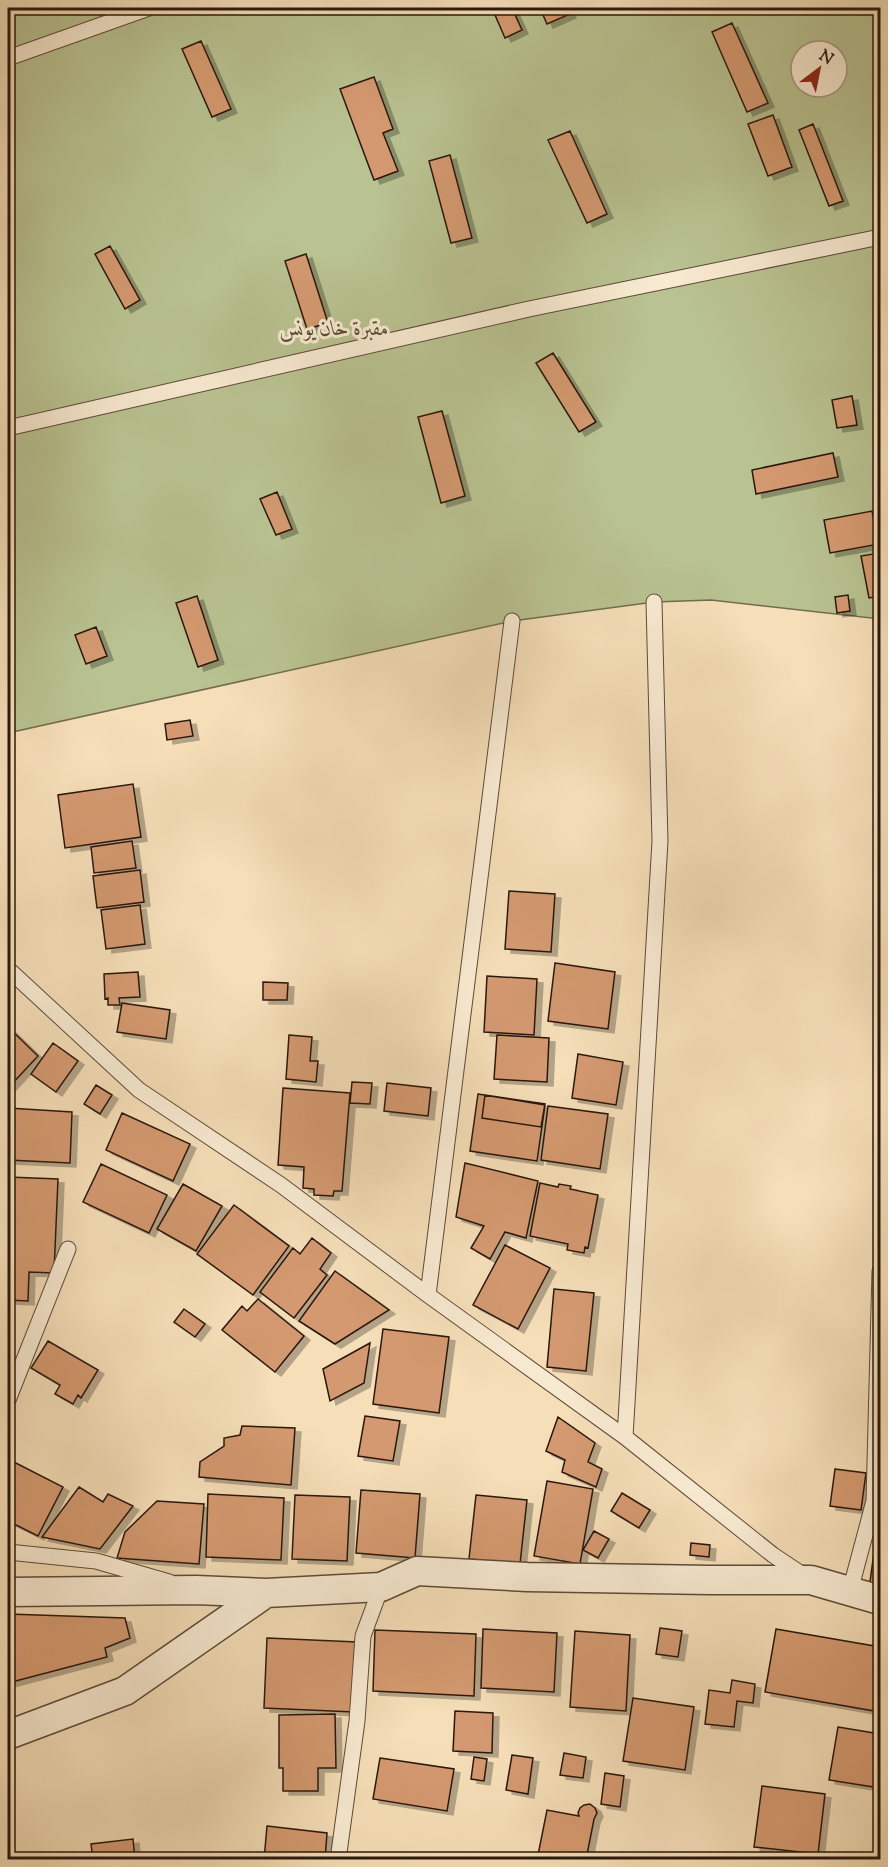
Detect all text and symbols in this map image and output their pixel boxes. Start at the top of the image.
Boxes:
north arrow [789,39,849,99]
text: N [814,45,837,72]
park label: مقبرة خان يونس [279,315,389,345]

